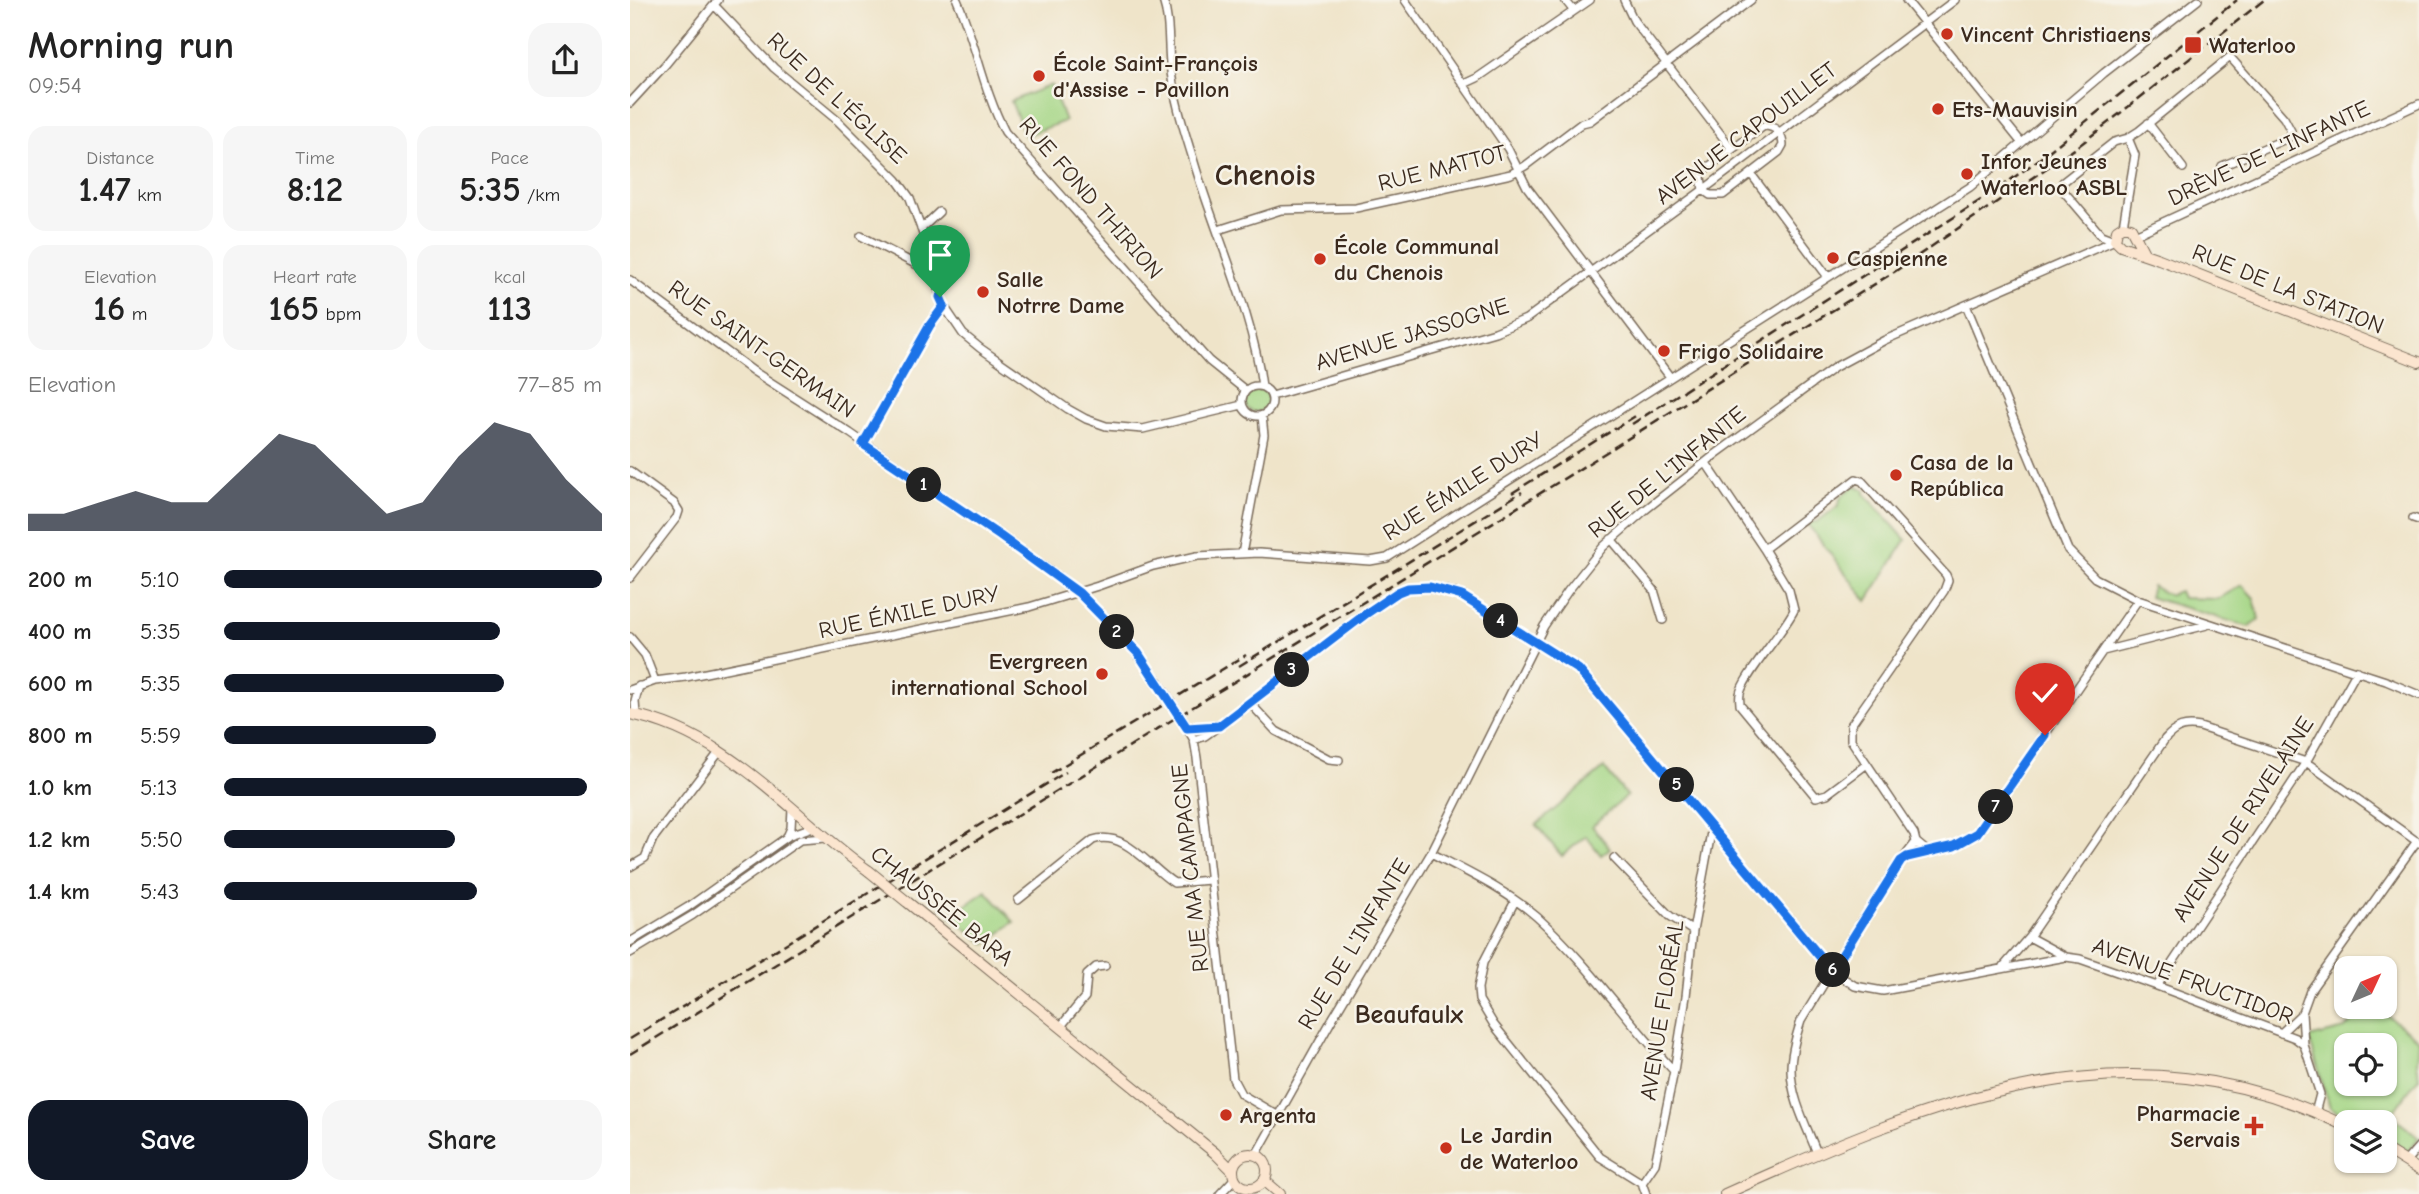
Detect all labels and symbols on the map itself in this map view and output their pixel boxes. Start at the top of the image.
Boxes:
place label: Vincent Christiaens [1961,21,2151,48]
marker: Vincent Christiaens [1939,26,1955,42]
street label: RUE DE L'ÉGLISE [762,27,912,169]
place label: Waterloo [2209,32,2296,59]
marker: Waterloo [2183,35,2203,55]
place label: École Saint-François d'Assise - Pavillon [1053,50,1258,103]
street label: AVENUE CAPOUILLET [1650,56,1842,210]
marker: École Saint-François d'Assise - Pavillon [1031,68,1047,84]
street label: DRÈVE DE L'INFANTE [2164,94,2374,212]
place label: Ets-Mauvisin [1952,96,2078,123]
marker: Ets-Mauvisin [1930,101,1946,117]
street label: RUE FOND THIRION [1013,112,1169,284]
street label: RUE MATTOT [1375,139,1509,197]
place label: Infor Jeunes Waterloo ASBL [1981,148,2127,201]
district label: Chenois [1215,158,1315,193]
marker: Infor Jeunes Waterloo ASBL [1959,166,1975,182]
pin [910,225,970,297]
place label: École Communal du Chenois [1334,233,1499,286]
street label: RUE DE LA STATION [2188,238,2388,340]
place label: Caspienne [1847,245,1947,272]
marker: Caspienne [1825,250,1841,266]
marker: École Communal du Chenois [1312,251,1328,267]
place label: Salle Notrre Dame [997,266,1124,319]
street label: RUE SAINT-GERMAIN [663,274,861,424]
marker: Salle Notrre Dame [975,284,991,300]
street label: AVENUE JASSOGNE [1312,292,1512,376]
place label: Frigo Solidaire [1678,338,1824,365]
marker: Frigo Solidaire [1656,343,1672,359]
street label: RUE DE L'INFANTE [1583,400,1751,544]
street label: RUE ÉMILE DURY [1378,426,1548,546]
place label: Casa de la República [1910,449,2014,502]
marker: Casa de la República [1888,467,1904,483]
pin: 1 [906,468,942,503]
street label: RUE ÉMILE DURY [816,580,1002,644]
pin: 4 [1484,604,1518,638]
pin: 2 [1100,614,1134,650]
place label: Evergreen international School [891,648,1088,701]
pin: 3 [1274,652,1310,688]
pin [2015,663,2075,735]
marker: Evergreen international School [1094,666,1110,682]
street label: AVENUE DE RIVELAINE [2167,711,2319,927]
street label: RUE MA CAMPAGNE [1166,763,1214,973]
pin: 5 [1660,768,1694,802]
pin: 7 [1978,790,2014,824]
street label: CHAUSSÉE BARA [865,840,1019,972]
street label: RUE DE L'INFANTE [1292,853,1416,1034]
street label: AVENUE FLORÉAL [1634,917,1690,1102]
street label: AVENUE FRUCTIDOR [2089,932,2298,1030]
pin: 6 [1816,953,1850,988]
north arrow [2334,956,2398,1018]
district label: Beaufaulx [1355,1000,1464,1030]
place label: Pharmacie Servais [2137,1100,2240,1153]
place label: Argenta [1240,1102,1316,1129]
marker: Argenta [1218,1107,1234,1123]
marker: Pharmacie Servais [2246,1118,2262,1134]
place label: Le Jardin de Waterloo [1460,1122,1578,1175]
marker: Le Jardin de Waterloo [1438,1140,1454,1156]

